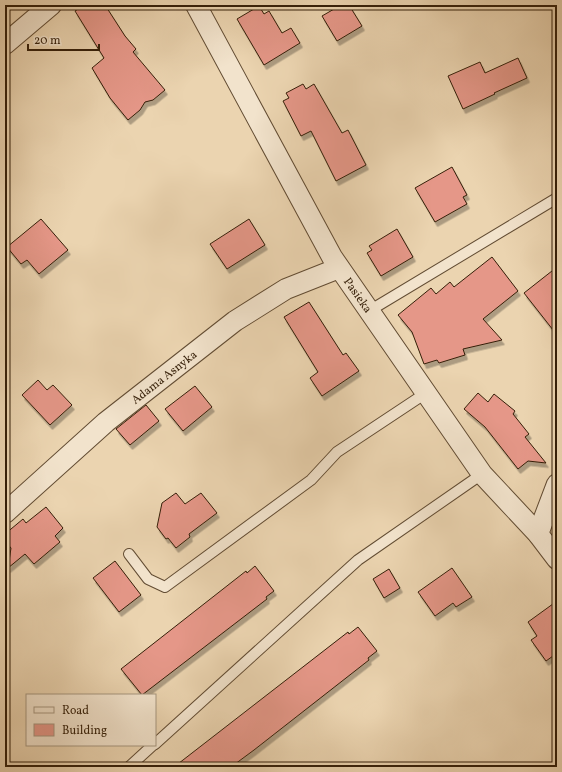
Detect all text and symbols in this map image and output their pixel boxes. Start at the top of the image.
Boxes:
scale bar [28,26,99,52]
text: 20 m [34,33,61,49]
street label: Pasieka [339,275,375,317]
street label: Adama Asnyka [128,347,201,408]
legend [26,694,156,746]
text: Road [62,703,89,719]
text: Building [62,723,107,739]

